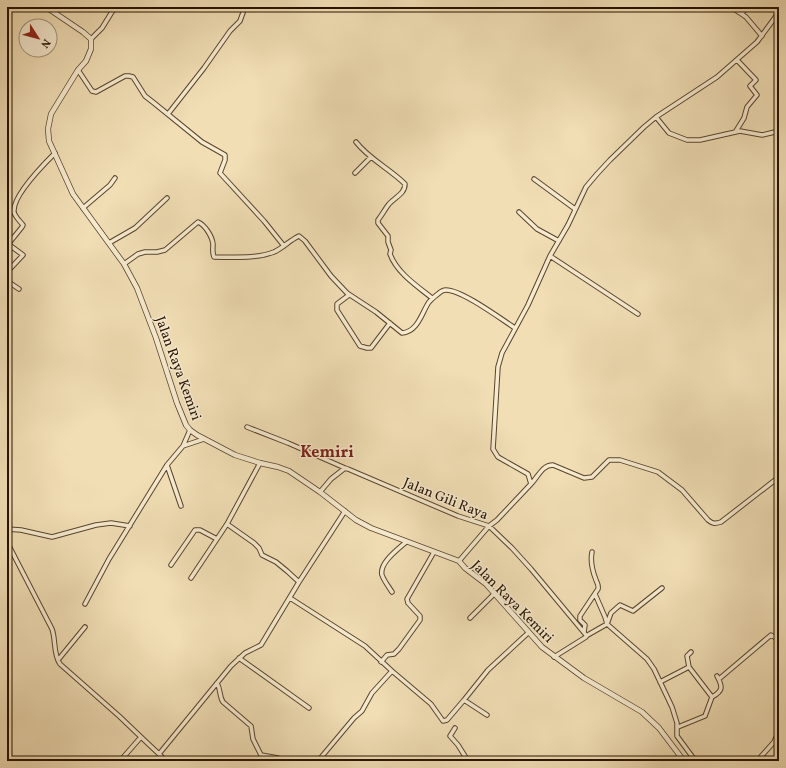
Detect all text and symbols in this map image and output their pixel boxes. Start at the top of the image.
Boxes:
north arrow [18,18,58,58]
text: N [36,35,53,51]
street label: Jalan Raya Kemiri [150,314,205,423]
district label: Kemiri [300,442,354,464]
street label: Jalan Gili Raya [400,474,491,525]
street label: Jalan Raya Kemiri [466,557,557,648]

